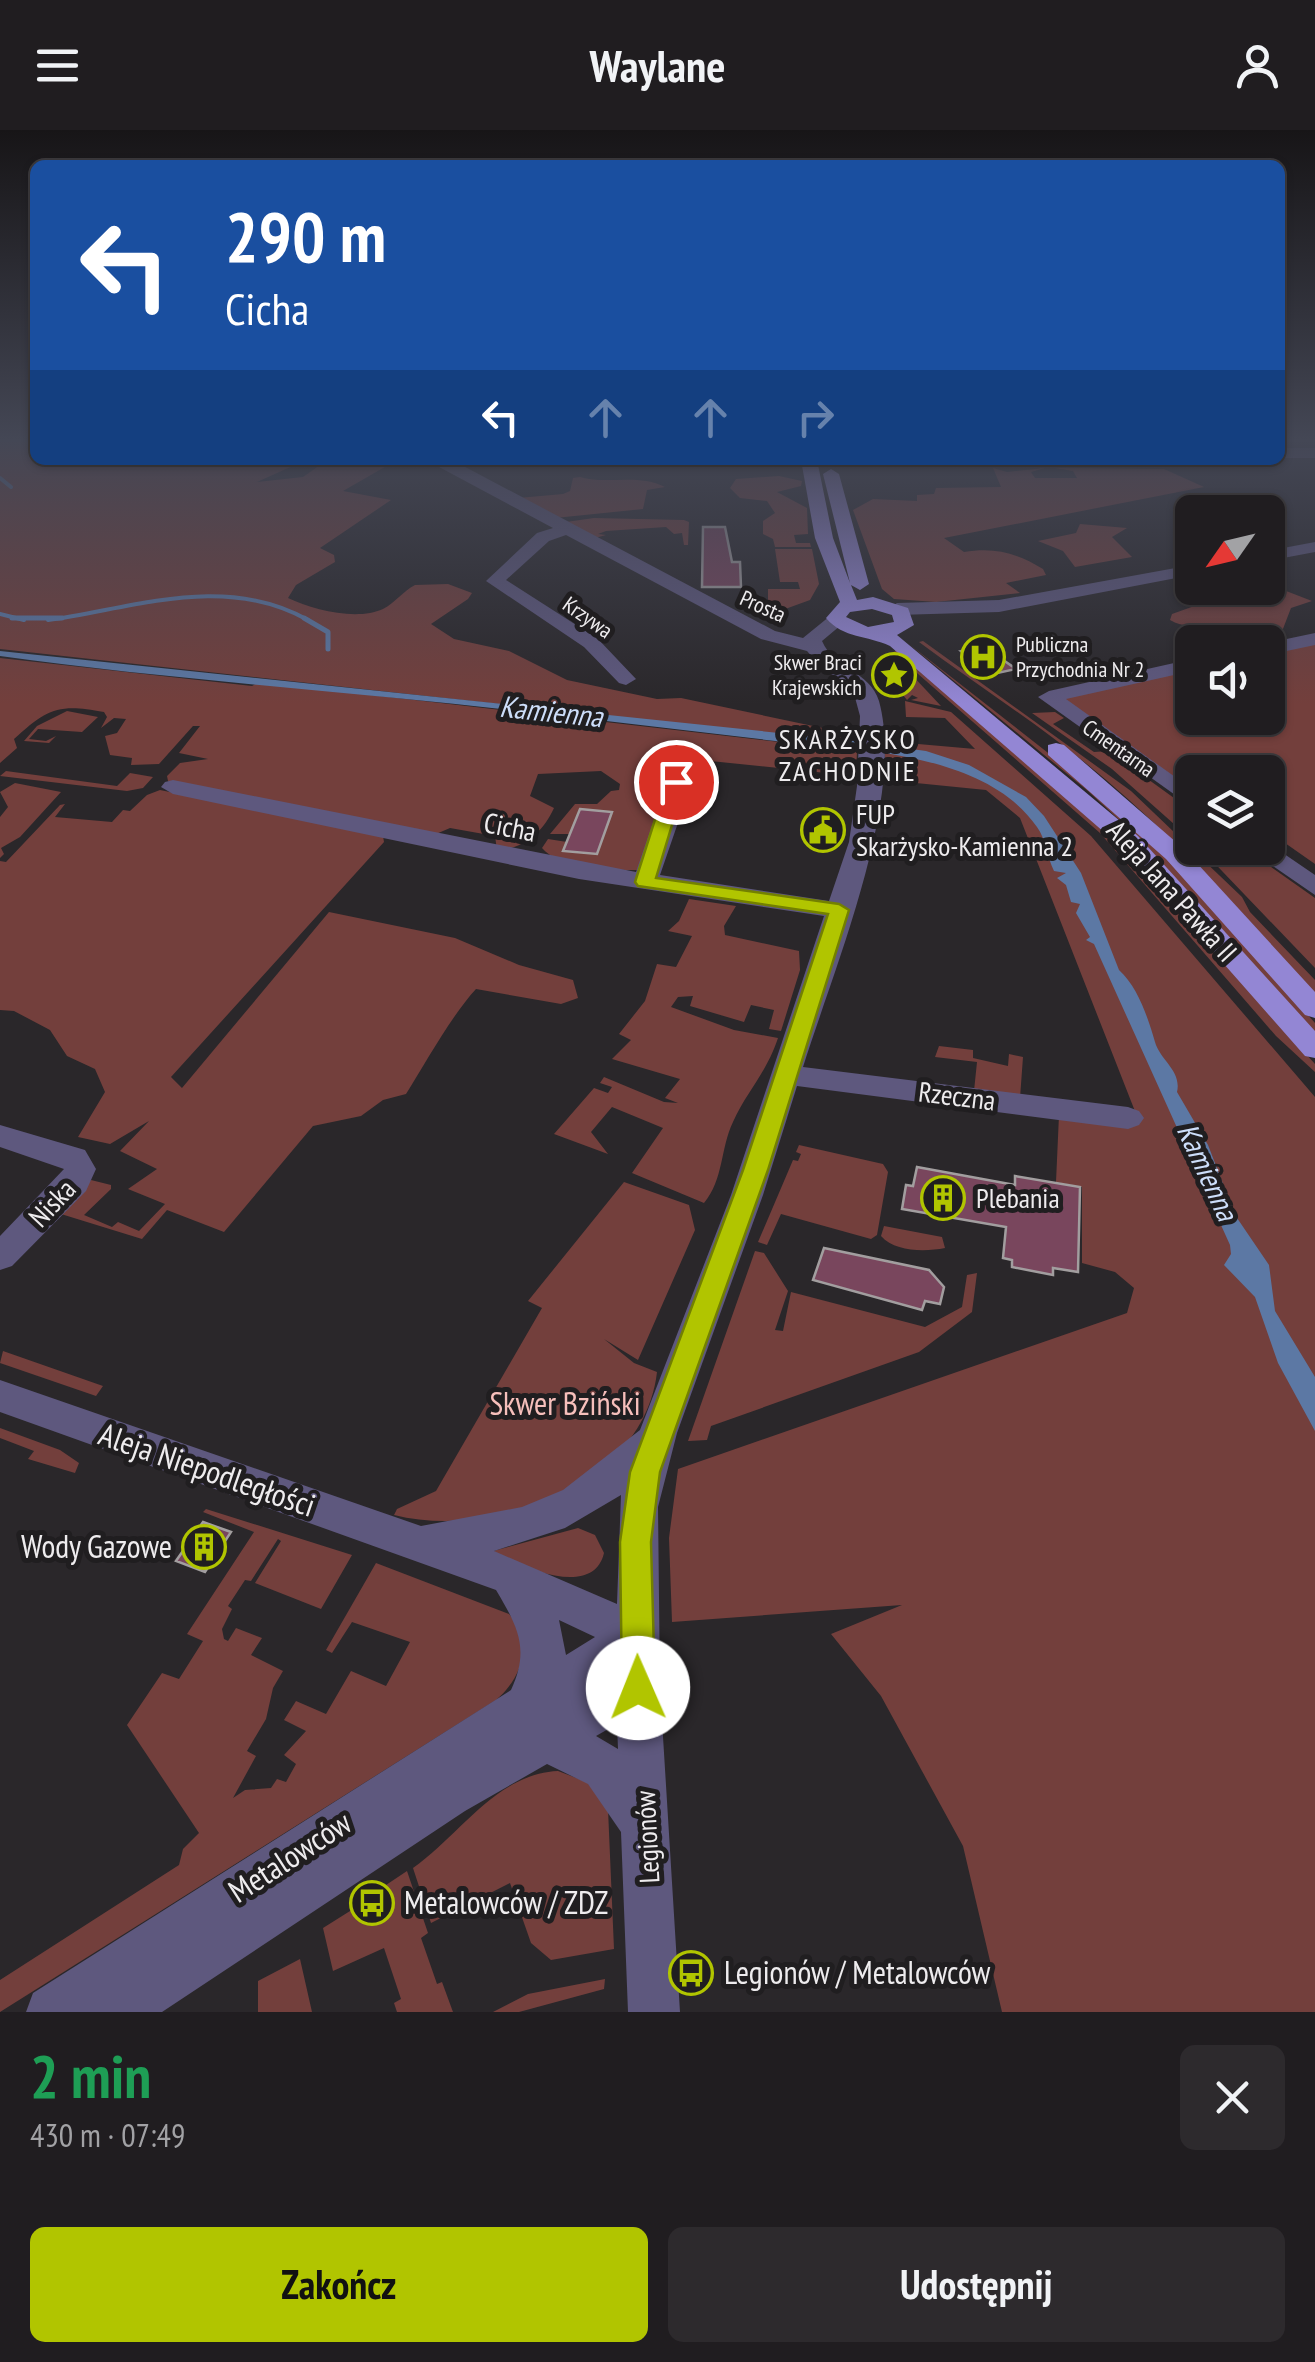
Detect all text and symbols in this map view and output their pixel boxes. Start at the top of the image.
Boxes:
text: Waylane [590,36,726,94]
icon: menu [30,38,85,93]
icon: person [1230,38,1285,93]
text: 290 m [225,191,386,281]
icon: left [60,200,190,330]
text: Cicha [225,279,309,337]
icon: left [473,390,528,445]
icon: ahead [578,390,633,445]
icon: ahead [683,390,738,445]
icon: right [788,390,843,445]
north arrow [1175,495,1285,605]
map controls [1175,495,1285,865]
street label: Prosta [736,584,790,628]
street label: Krzywa [558,590,618,644]
button: sound [1175,625,1285,735]
place label: Publiczna Przychodnia Nr 2 [1016,630,1144,683]
hospital icon: Publiczna Przychodnia Nr 2 [960,634,1006,680]
place label: Skwer Braci Krajewskich [772,648,862,701]
place icon: Skwer Braci Krajewskich [871,652,917,698]
water label: Kamienna [498,686,606,735]
street label: Cmentarna [1077,713,1161,783]
district label: SKARŻYSKO ZACHODNIE [779,720,917,789]
pin [634,740,719,825]
icon: arrive [649,755,704,810]
button: layers [1175,755,1285,865]
place label: FUP Skarżysko-Kamienna 2 [856,795,1073,864]
street label: Cicha [481,803,539,850]
public building icon: FUP Skarżysko-Kamienna 2 [800,807,846,853]
street label: Aleja Jana Pawła II [1099,812,1246,969]
street label: Rzeczna [916,1072,998,1119]
water label: Kamienna [1169,1116,1249,1228]
street label: Niska [20,1171,83,1235]
building icon: Plebania [920,1175,966,1221]
place label: Plebania [976,1179,1060,1216]
park label: Skwer Bziński [489,1382,641,1424]
street label: Aleja Niepodległości [94,1412,321,1526]
building icon: Wody Gazowe [181,1524,227,1570]
place label: Wody Gazowe [21,1525,172,1567]
position arrow [586,1636,690,1740]
street label: Legionów [626,1789,667,1884]
street label: Metalowców [220,1801,359,1911]
bus stop icon: Metalowców / ZDZ [349,1880,395,1926]
place label: Metalowców / ZDZ [404,1881,608,1923]
bus stop icon: Legionów / Metalowców [668,1950,714,1996]
place label: Legionów / Metalowców [724,1951,990,1993]
text: 2 min [30,2037,151,2115]
button: close [1180,2045,1285,2150]
text: 430 m · 07:49 [30,2114,185,2156]
button: Zakończ [30,2227,648,2342]
button: Udostępnij [668,2227,1285,2342]

